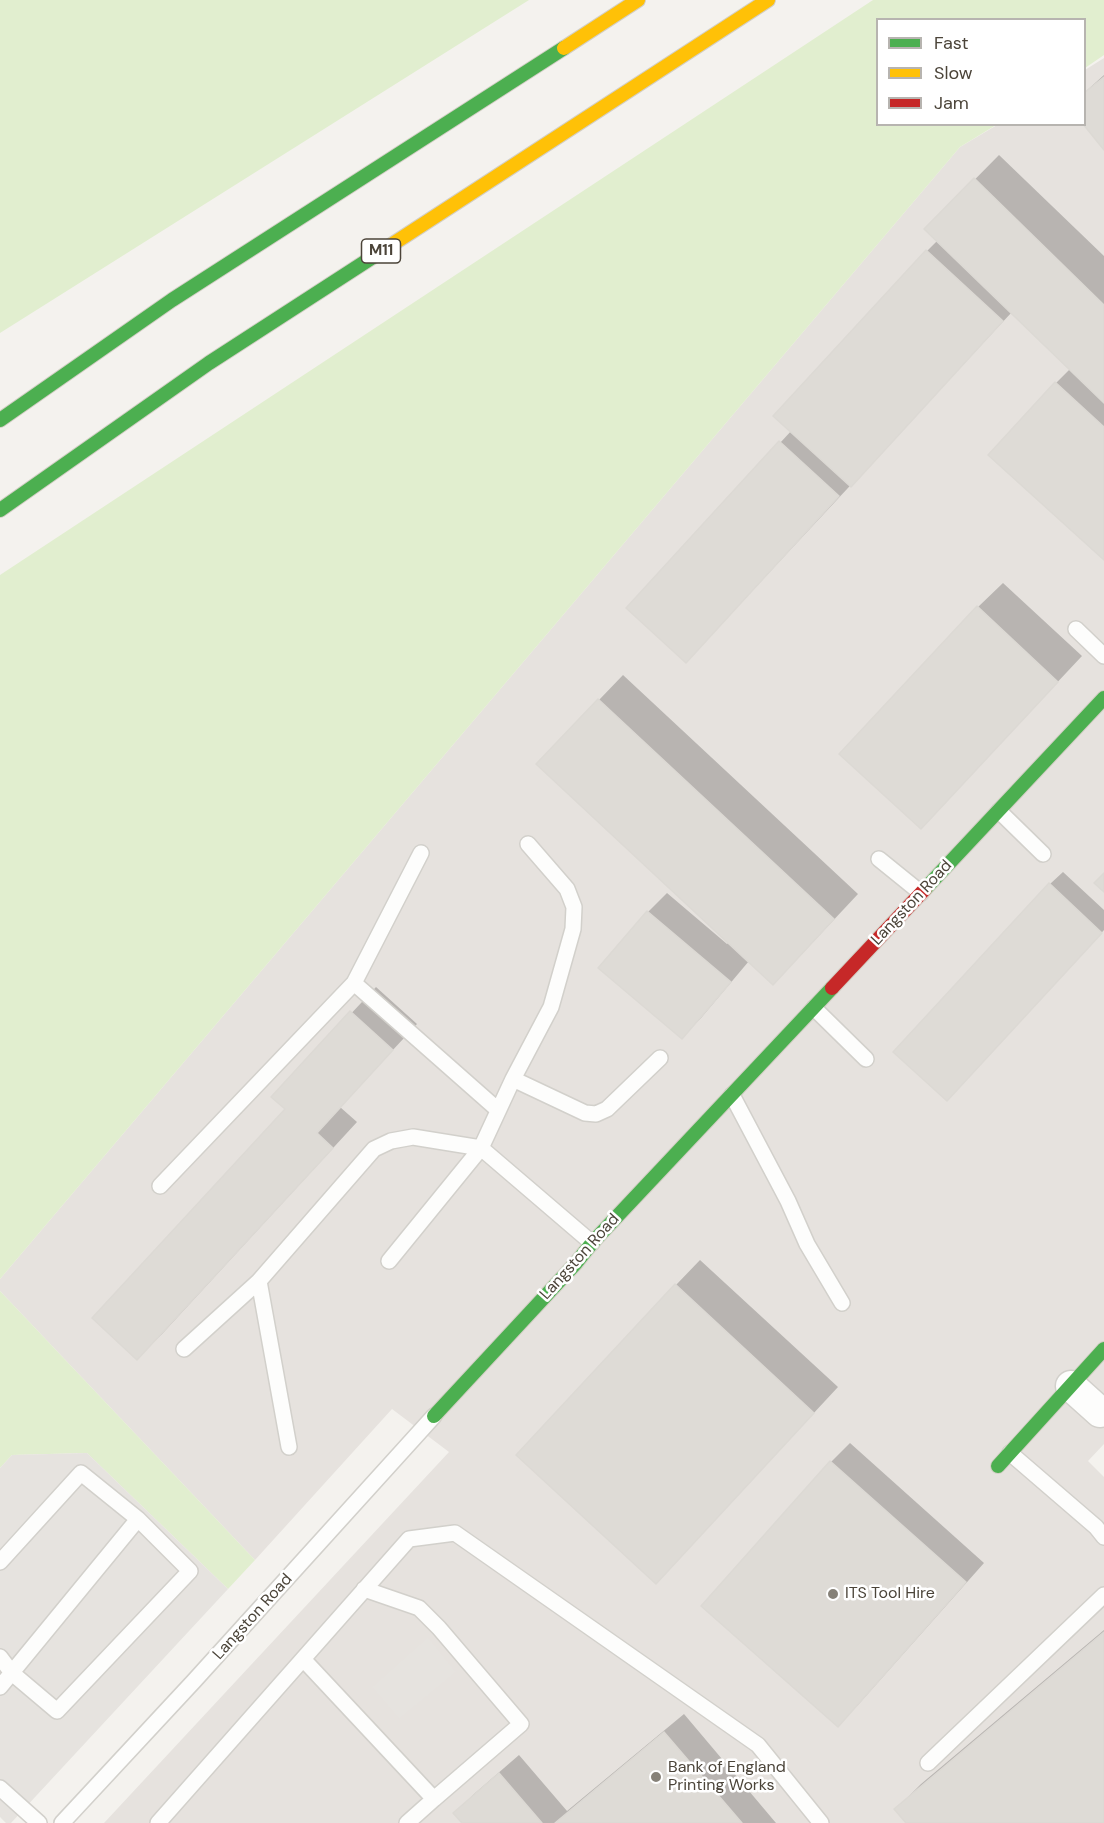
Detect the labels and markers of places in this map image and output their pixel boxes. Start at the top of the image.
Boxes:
place label: ITS Tool Hire [845,1584,935,1604]
marker: ITS Tool Hire [826,1587,840,1601]
place label: Bank of England Printing Works [668,1758,786,1796]
marker: Bank of England Printing Works [649,1770,663,1784]

